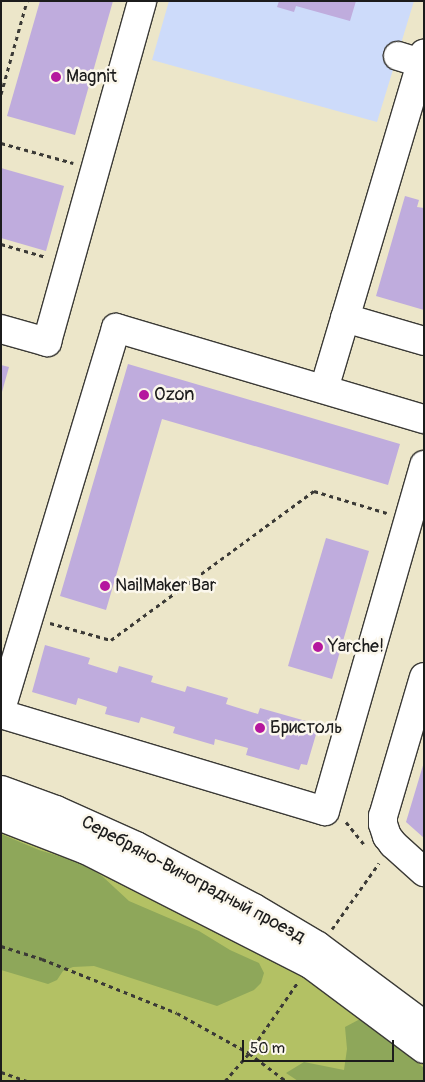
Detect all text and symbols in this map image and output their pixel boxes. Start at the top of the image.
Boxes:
place label: Magnit [66,66,117,88]
marker: Magnit [50,71,62,83]
place label: Ozon [154,384,194,406]
marker: Ozon [138,389,150,401]
place label: NailMaker Bar [115,575,216,597]
marker: NailMaker Bar [99,580,111,592]
place label: Yarche! [328,636,384,658]
marker: Yarche! [312,641,324,653]
place label: Бристоль [270,717,343,739]
marker: Бристоль [254,722,266,734]
street label: Серебряно-Виноградный проезд [77,812,309,948]
scale bar [245,1030,398,1062]
text: 50 m [250,1039,285,1058]

